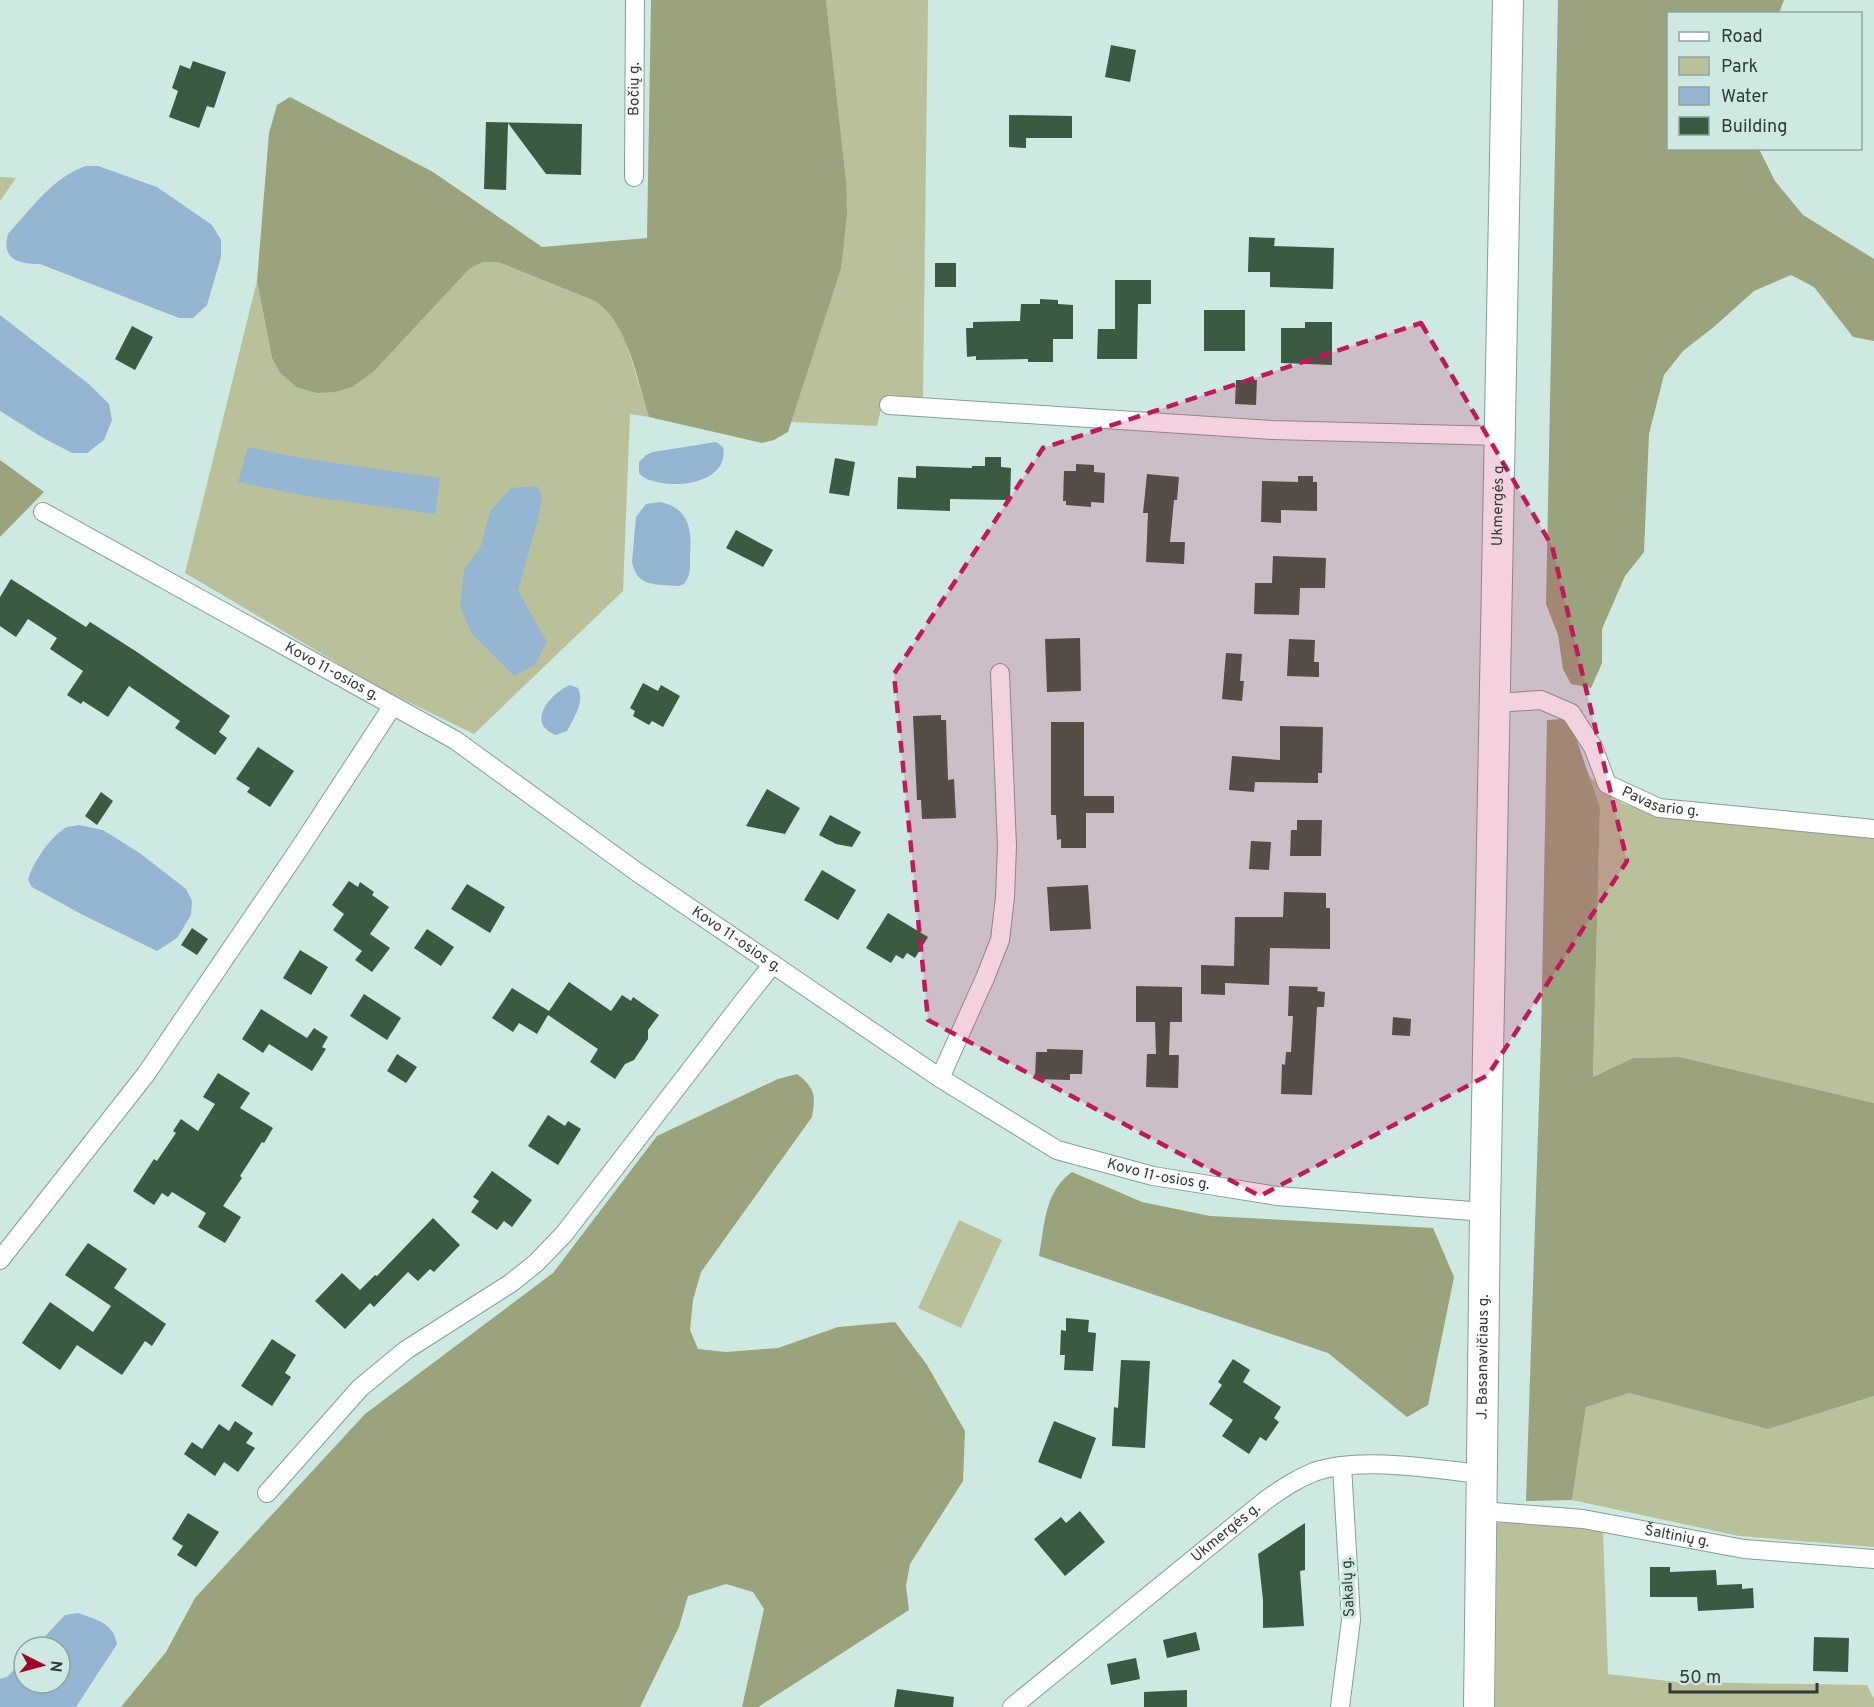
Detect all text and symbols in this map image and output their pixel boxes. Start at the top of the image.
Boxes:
legend [1667,12,1862,150]
text: Road [1721,26,1763,49]
text: Park [1721,56,1758,79]
street label: Bočių g. [625,62,644,116]
text: Water [1721,86,1768,109]
text: Building [1721,116,1787,139]
street label: Ukmergės g. [1488,462,1509,546]
street label: Kovo 11-osios g. [281,638,382,706]
street label: Pavasario g. [1618,782,1700,821]
street label: Kovo 11-osios g. [688,902,785,977]
street label: Kovo 11-osios g. [1105,1154,1211,1195]
street label: J. Basanavičiaus g. [1473,1294,1494,1420]
street label: Ukmergės g. [1187,1499,1264,1567]
street label: Šaltinių g. [1643,1519,1711,1552]
street label: Sakalų g. [1338,1557,1360,1617]
north arrow [12,1635,72,1695]
scale bar [1670,1656,1817,1694]
text: N [44,1660,65,1673]
text: 50 m [1679,1667,1721,1690]

